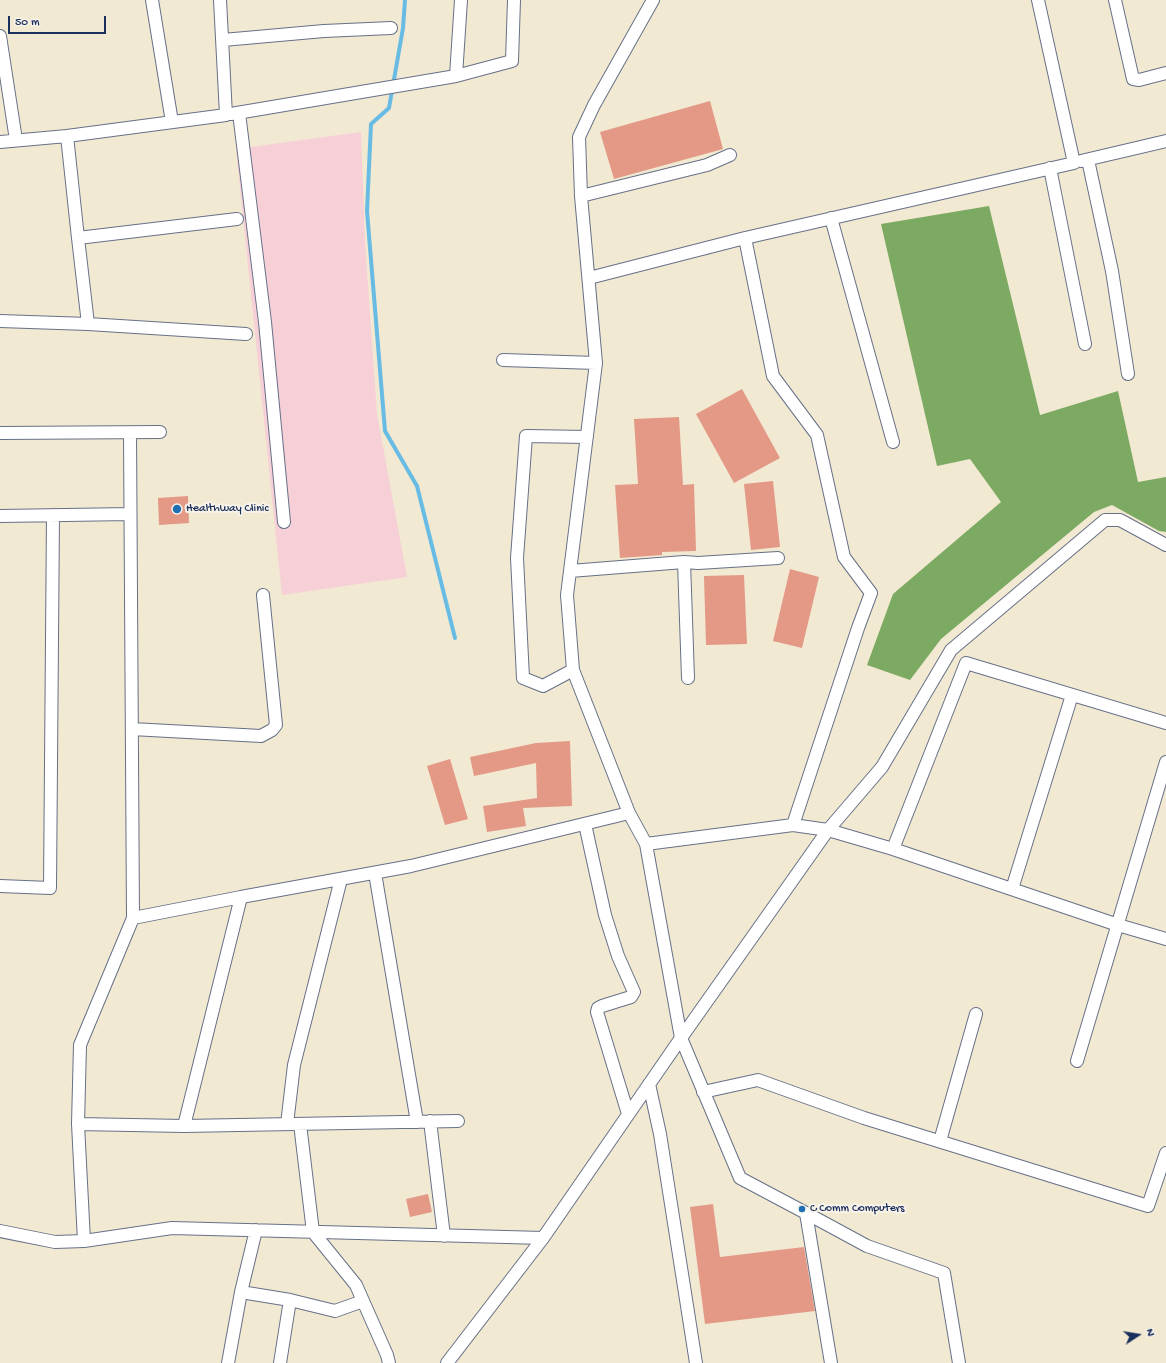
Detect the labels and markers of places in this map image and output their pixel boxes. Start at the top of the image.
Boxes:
place label: Healthway Clinic [186,502,269,516]
marker: Healthway Clinic [171,503,183,515]
place label: C Comm Computers [810,1202,905,1216]
marker: C Comm Computers [797,1204,807,1214]

